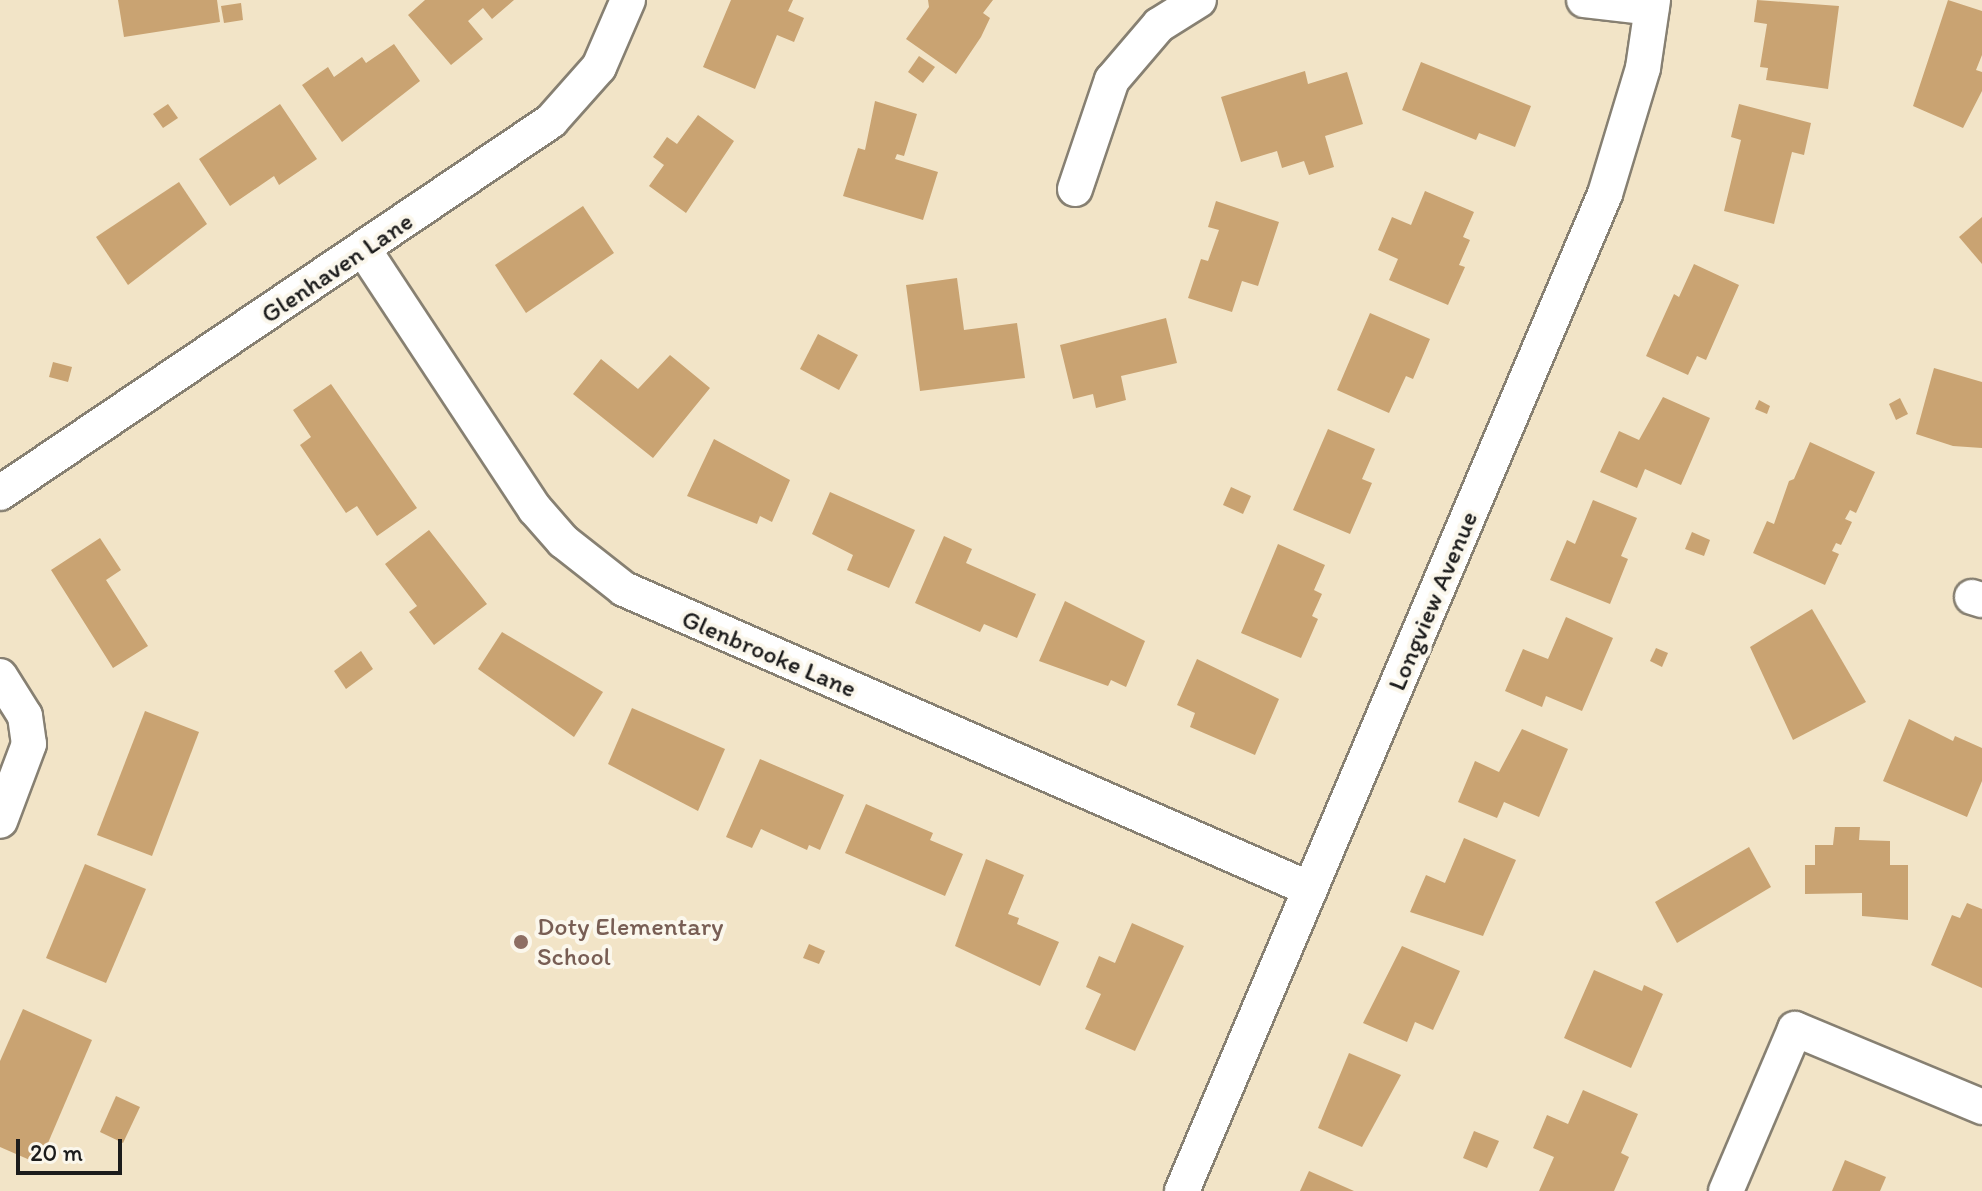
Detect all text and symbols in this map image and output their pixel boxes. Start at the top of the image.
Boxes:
street label: Glenhaven Lane [255,206,419,330]
street label: Longview Avenue [1381,507,1485,695]
street label: Glenbrooke Lane [677,603,861,705]
place label: Doty Elementary School [537,911,723,972]
marker: Doty Elementary School [512,933,530,951]
scale bar [20,1123,126,1173]
text: 20 m [30,1138,83,1167]

